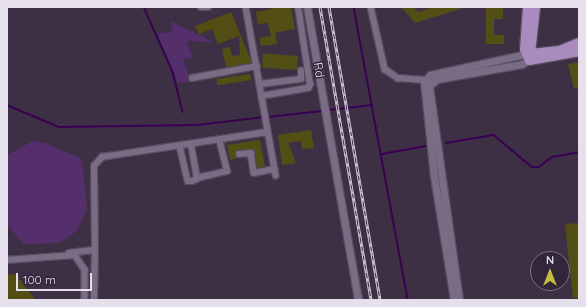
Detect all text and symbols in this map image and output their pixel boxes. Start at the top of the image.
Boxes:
street label: Rd [311,61,327,79]
north arrow [530,251,570,291]
text: N [546,253,554,267]
scale bar [18,265,94,291]
text: 100 m [23,272,56,287]

